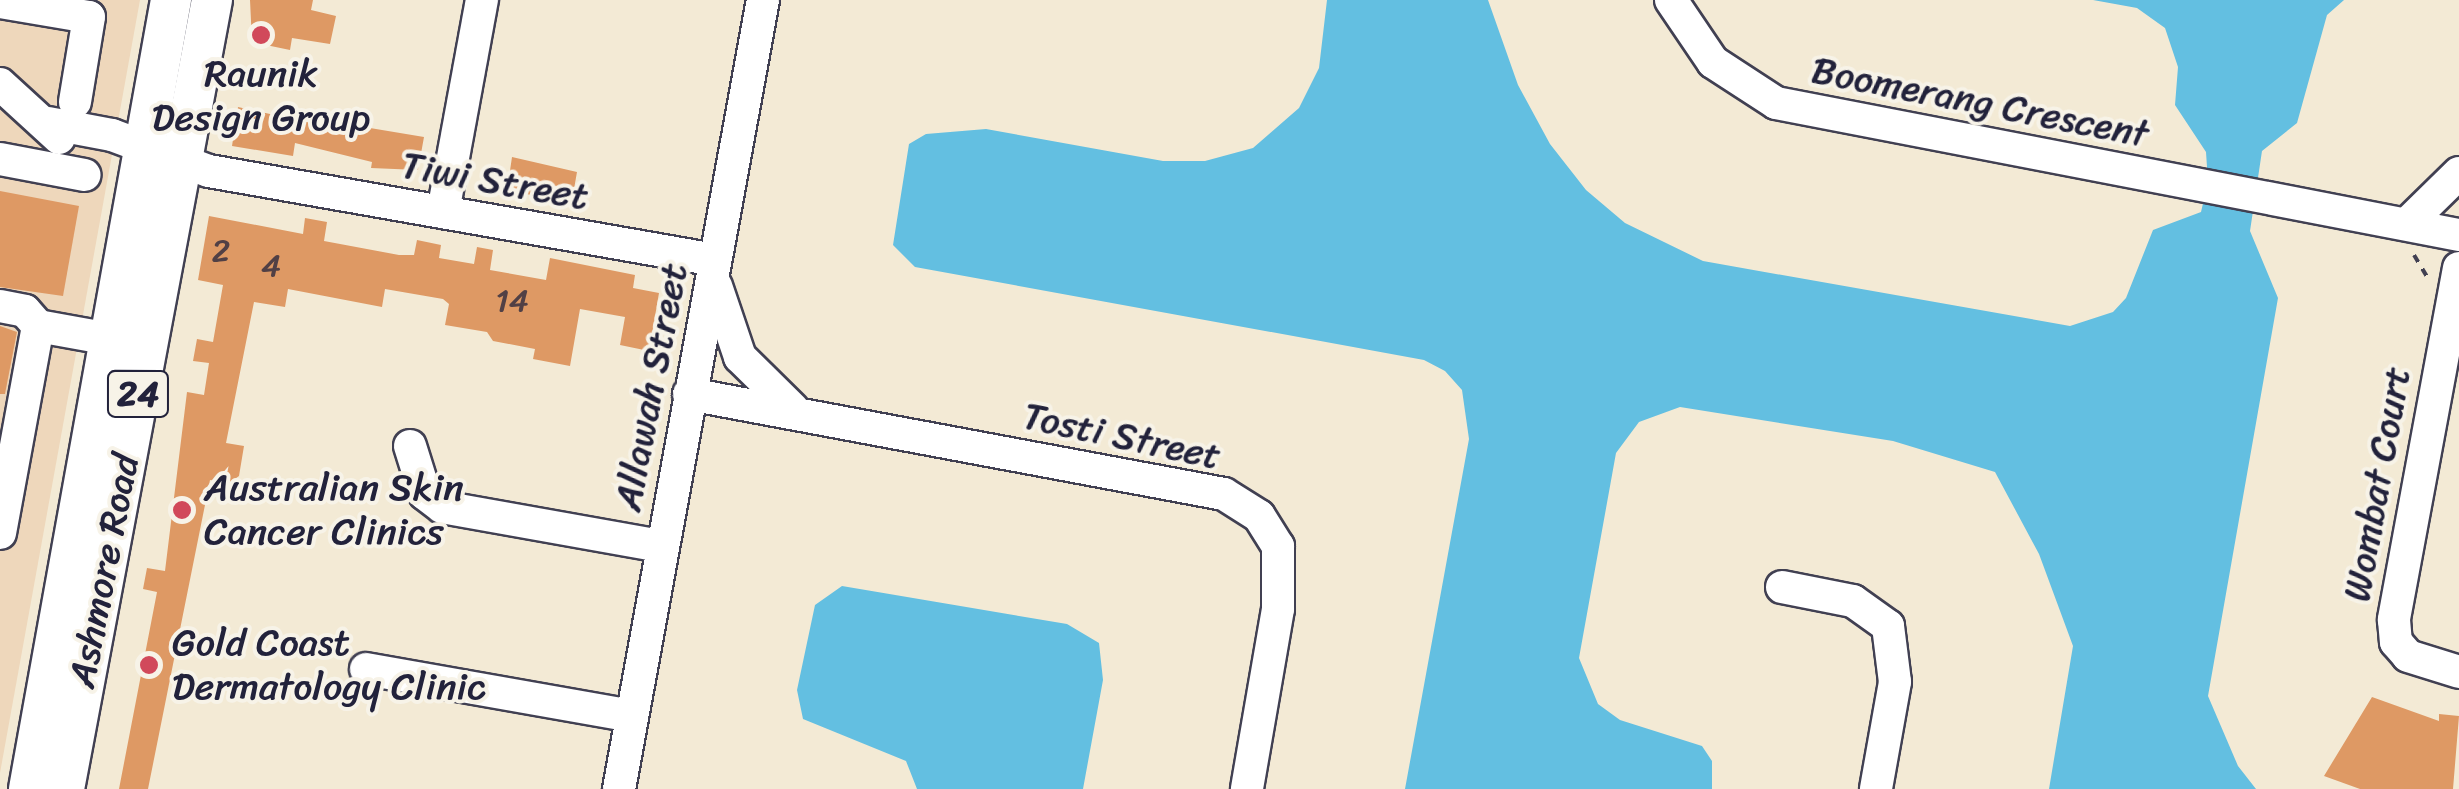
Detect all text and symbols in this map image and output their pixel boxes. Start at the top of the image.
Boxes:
marker: Raunik Design Group [250,24,272,46]
street label: Boomerang Crescent [1806,47,2154,157]
place label: Raunik Design Group [152,51,370,140]
street label: Tiwi Street [398,142,592,220]
house number: 2 [212,232,230,270]
house number: 4 [261,247,281,285]
street label: Allawah Street [605,259,697,515]
house number: 14 [495,282,529,320]
street label: Wombat Court [2334,363,2420,605]
road number: 24 [106,364,170,424]
street label: Tosti Street [1019,393,1225,479]
street label: Ashmore Road [59,450,149,692]
place label: Australian Skin Cancer Clinics [204,465,464,554]
marker: Australian Skin Cancer Clinics [169,497,195,523]
place label: Gold Coast Dermatology Clinic [172,620,486,709]
marker: Gold Coast Dermatology Clinic [136,652,162,678]

